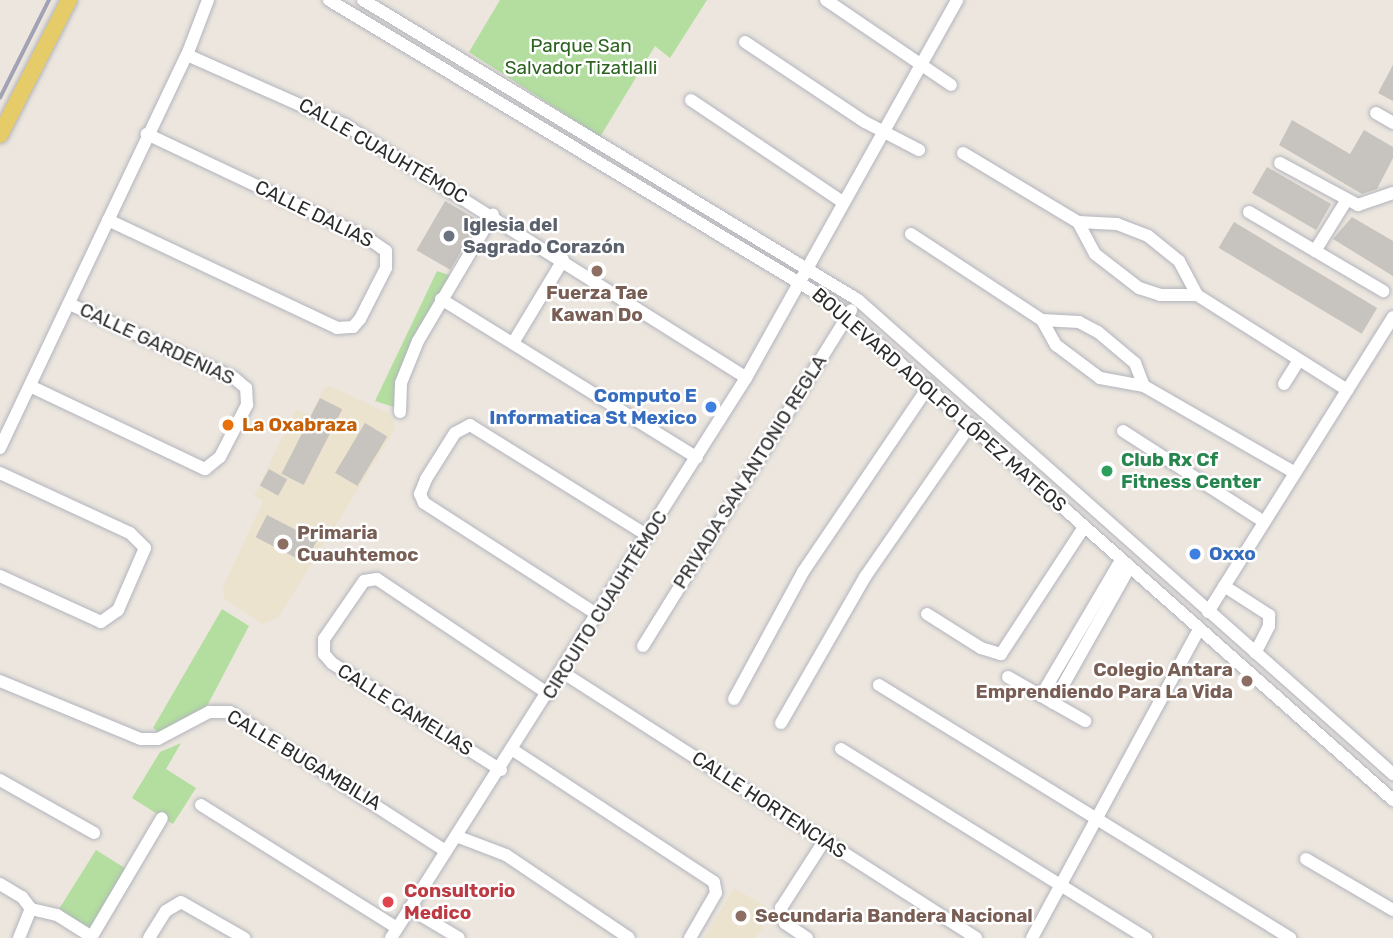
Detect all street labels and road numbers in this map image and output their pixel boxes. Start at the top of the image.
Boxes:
street label: CALLE CUAUHTÉMOC [295,93,471,209]
street label: CALLE DALIAS [251,176,377,252]
street label: BOULEVARD ADOLFO LÓPEZ MATEOS [807,283,1071,517]
street label: CALLE GARDENIAS [76,298,238,390]
street label: PRIVADA SAN ANTONIO REGLA [668,351,832,593]
street label: CIRCUITO CUAUHTÉMOC [538,507,672,703]
street label: CALLE CAMELIAS [333,659,477,761]
street label: CALLE BUGAMBILIA [223,705,385,815]
street label: CALLE HORTENCIAS [688,747,850,863]

